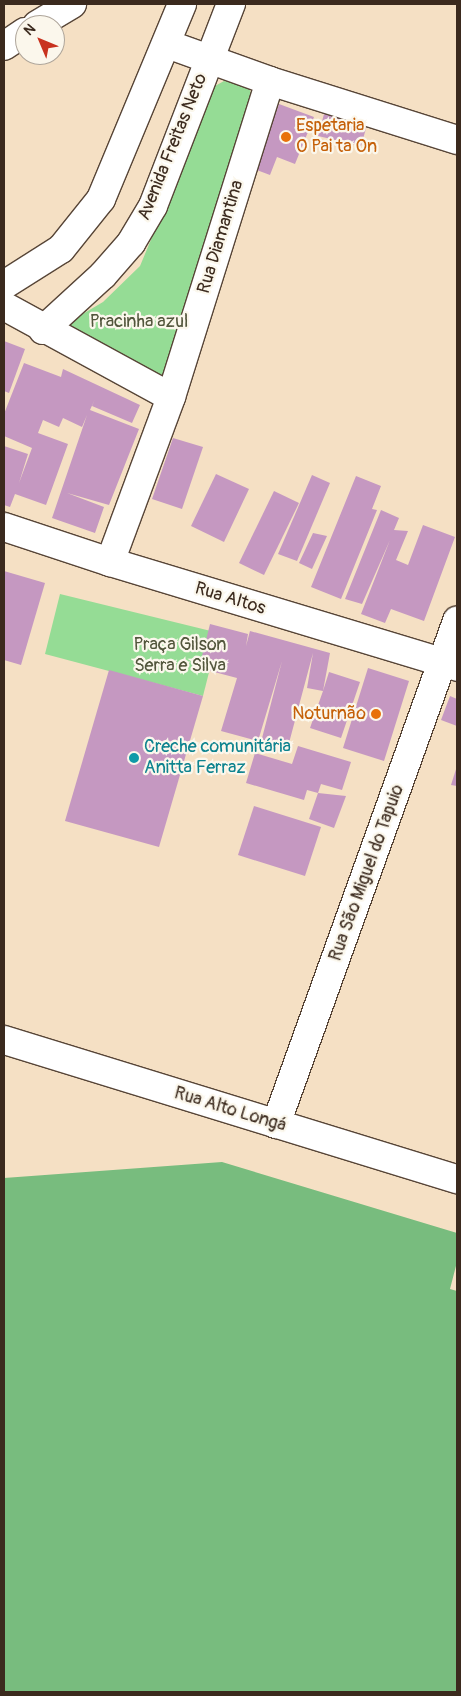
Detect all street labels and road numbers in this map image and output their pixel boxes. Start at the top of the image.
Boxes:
street label: Avenida Freitas Neto [134,71,212,223]
street label: Rua Diamantina [194,178,248,296]
street label: Rua Altos [192,578,268,620]
street label: Rua São Miguel do Tapuio [325,782,409,964]
street label: Rua Alto Longá [171,1083,289,1137]

